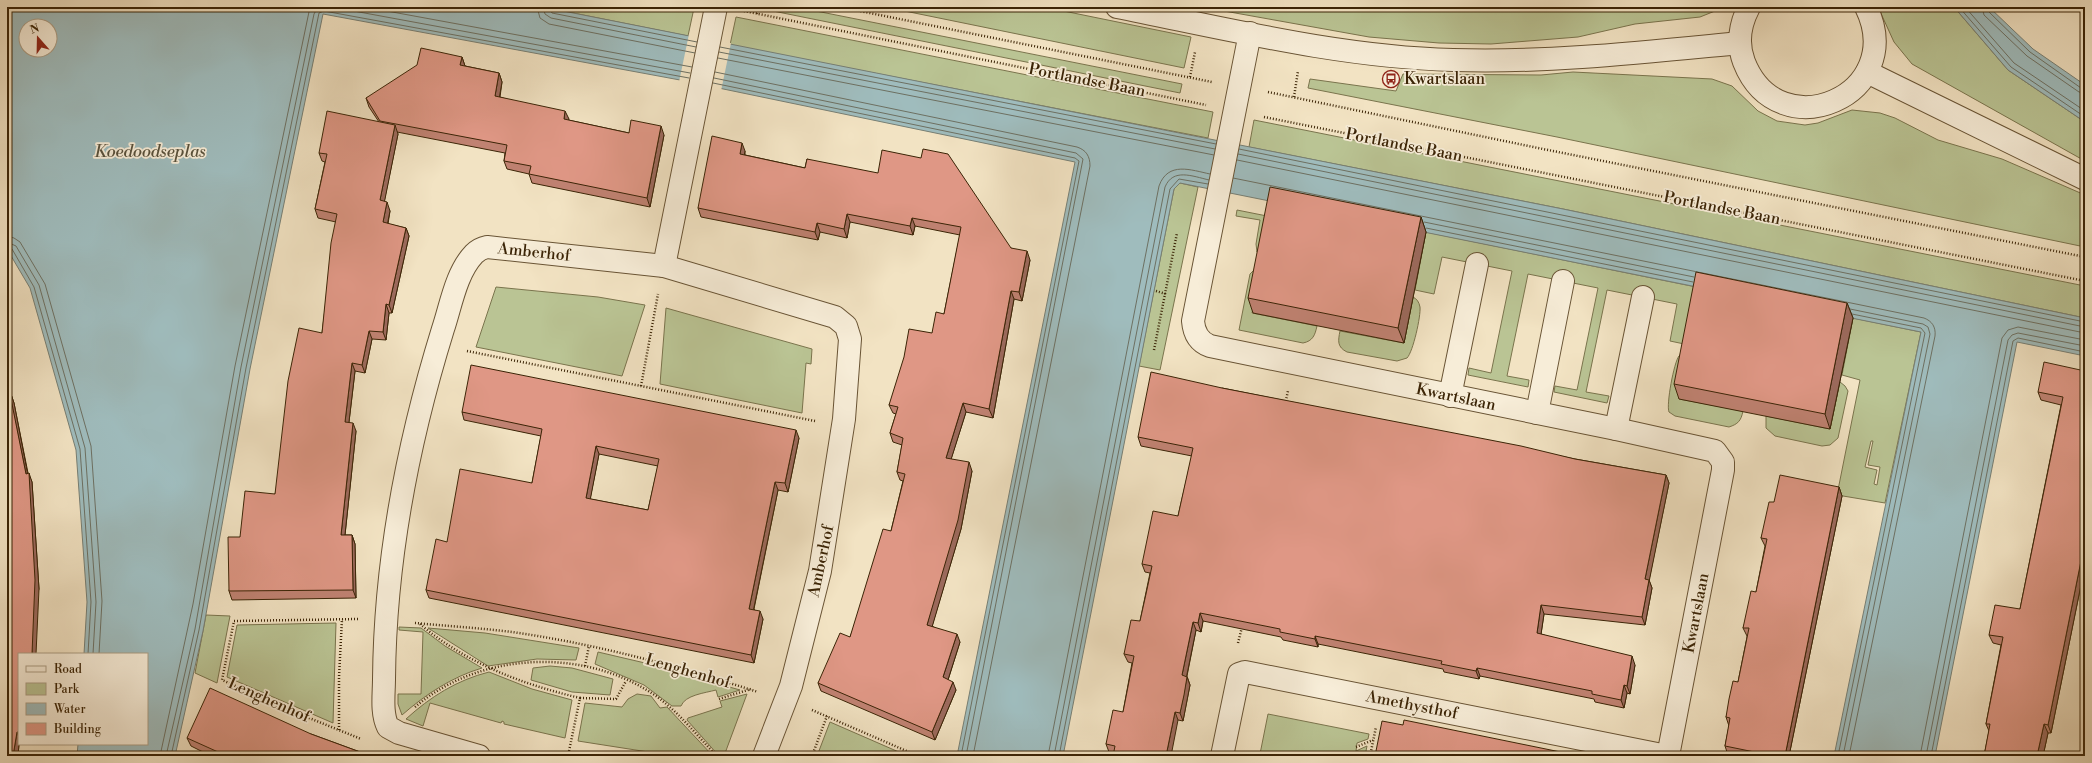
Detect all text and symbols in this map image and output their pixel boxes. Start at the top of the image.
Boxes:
north arrow [18,18,58,58]
text: N [28,21,42,38]
street label: Portlandse Baan [1027,59,1148,101]
bus stop icon: Kwartslaan [1381,69,1401,89]
place label: Kwartslaan [1404,69,1485,89]
street label: Portlandse Baan [1344,124,1465,166]
water label: Koedoodseplas [94,141,206,163]
street label: Portlandse Baan [1662,187,1783,229]
street label: Amberhof [496,238,572,266]
street label: Kwartslaan [1414,379,1498,415]
street label: Amberhof [803,522,839,600]
street label: Kwartslaan [1678,571,1714,655]
street label: Lenghenhof [643,649,734,693]
legend [18,653,148,745]
text: Road [54,662,82,677]
street label: Lenghenhof [225,673,314,727]
text: Park [54,682,80,697]
street label: Amethysthof [1363,686,1461,724]
text: Water [53,702,86,717]
text: Building [53,722,102,737]

